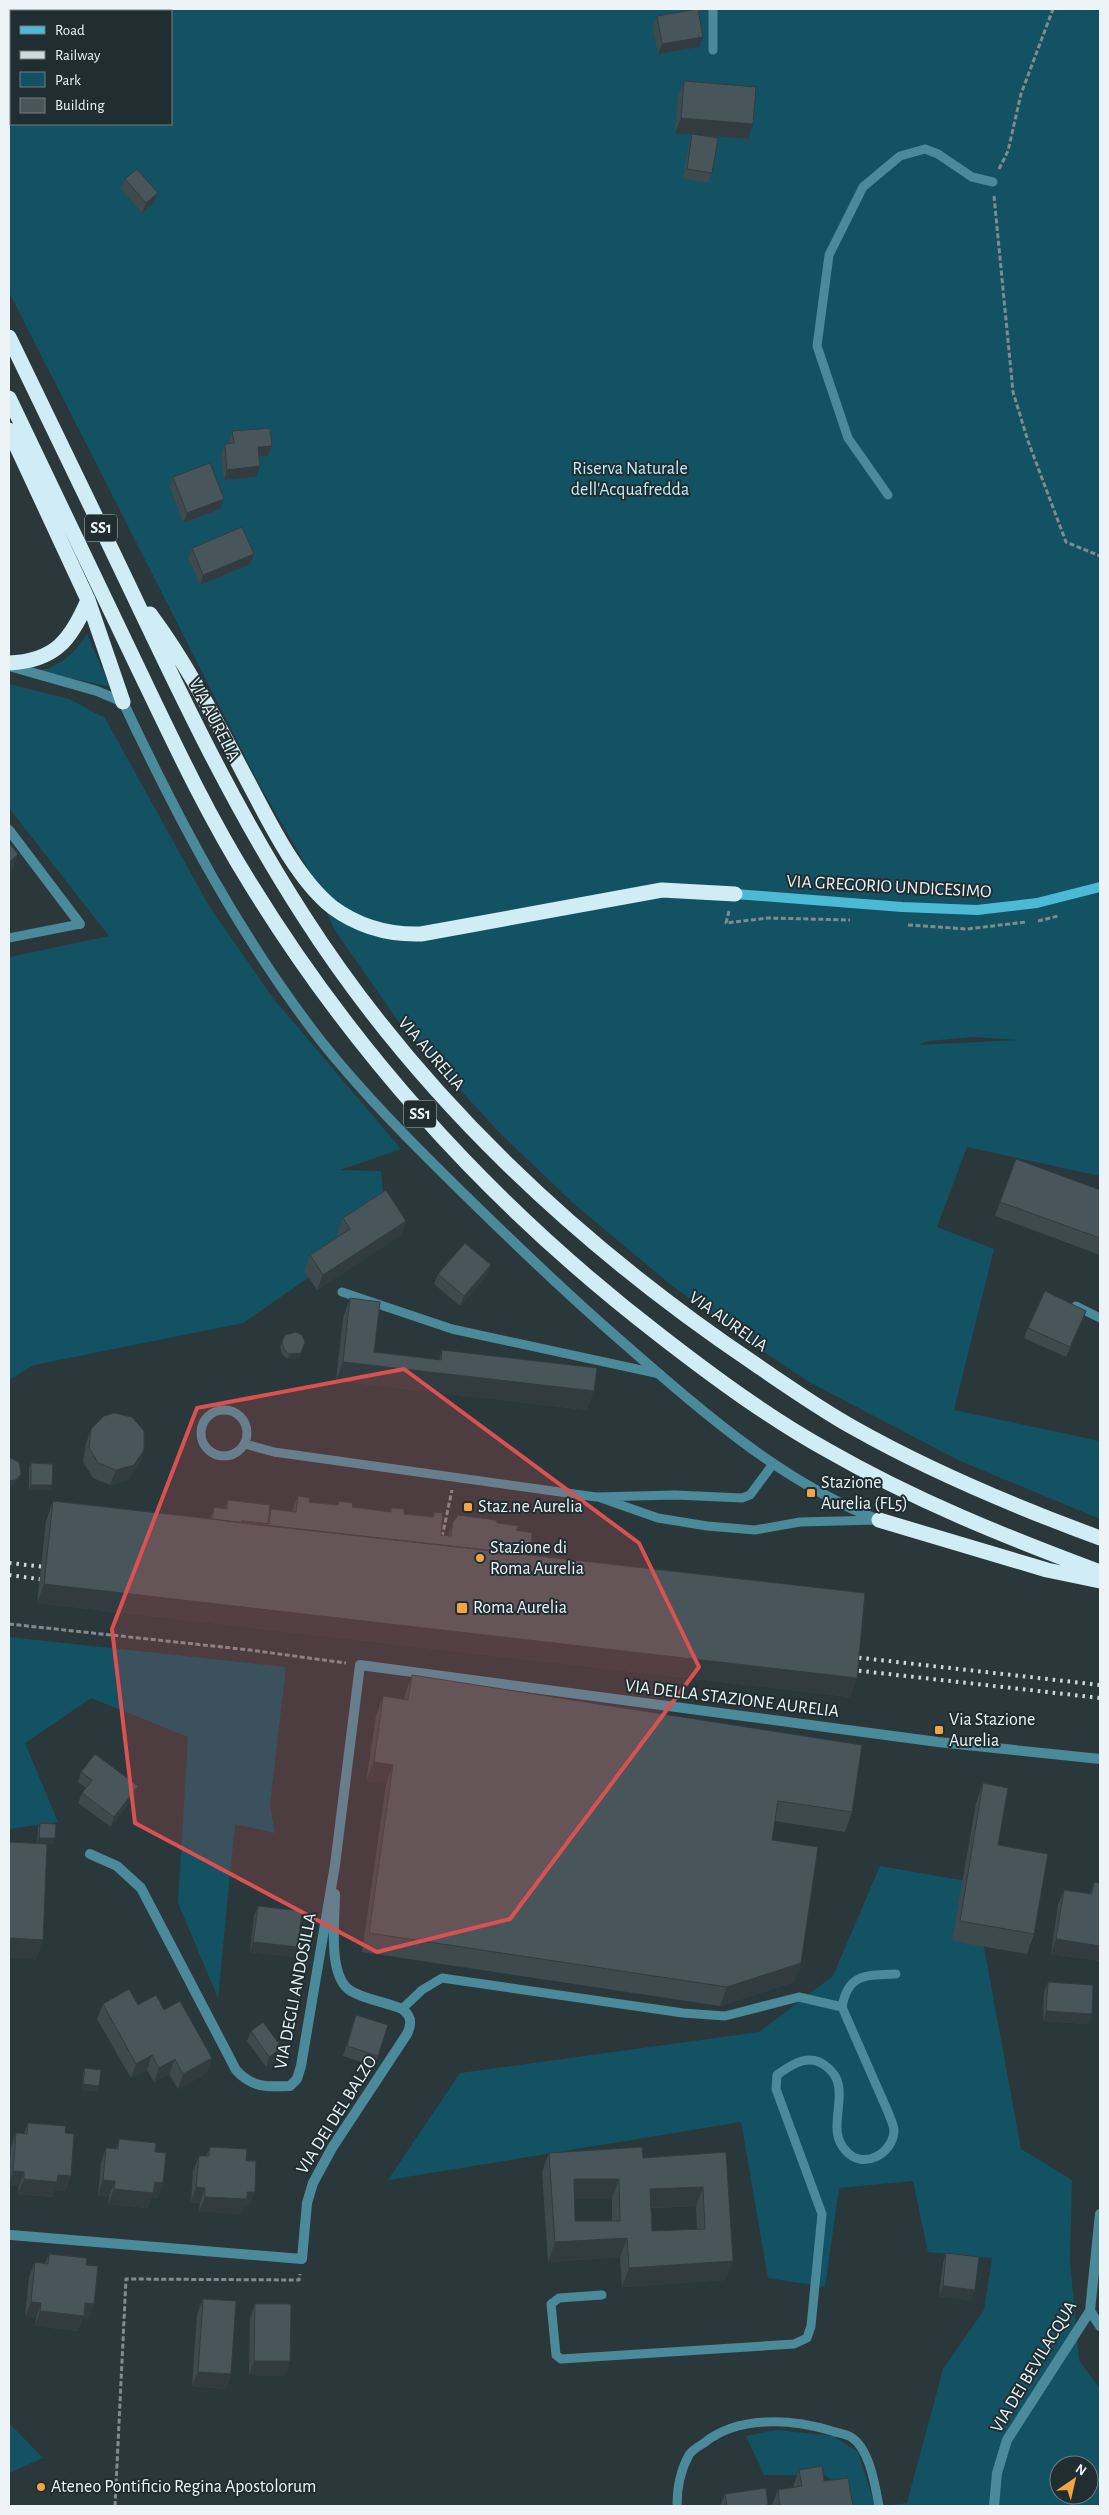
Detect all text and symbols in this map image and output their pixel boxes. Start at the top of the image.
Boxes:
legend [10,10,172,125]
text: Road [55,23,85,38]
text: Railway [55,48,101,63]
text: Park [55,73,81,88]
text: Building [55,98,105,113]
park label: Riserva Naturale dell'Acquafredda [571,460,689,499]
road number: SS1 [85,514,117,542]
street label: VIA AURELIA [185,675,243,765]
street label: VIA GREGORIO UNDICESIMO [786,873,992,901]
street label: VIA AURELIA [394,1014,468,1095]
road number: SS1 [404,1100,436,1128]
street label: VIA AURELIA [686,1288,771,1356]
place label: Stazione Aurelia (FL5) [821,1474,908,1513]
marker: Stazione Aurelia (FL5) [805,1487,817,1499]
place label: Staz.ne Aurelia [478,1498,583,1516]
marker: Staz.ne Aurelia [462,1501,474,1513]
place label: Stazione di Roma Aurelia [490,1539,584,1578]
marker: Stazione di Roma Aurelia [474,1552,486,1564]
place label: Roma Aurelia [473,1599,567,1617]
marker: Roma Aurelia [455,1601,469,1615]
street label: VIA DELLA STAZIONE AURELIA [624,1677,841,1721]
place label: Via Stazione Aurelia [949,1711,1035,1750]
marker: Via Stazione Aurelia [933,1724,945,1736]
street label: VIA DEGLI ANDOSILLA [272,1911,320,2071]
street label: VIA DEI DEL BALZO [293,2053,381,2177]
street label: VIA DEI BEVILACQUA [988,2298,1081,2436]
north arrow [1049,2455,1099,2505]
text: N [1073,2462,1089,2479]
place label: Ateneo Pontificio Regina Apostolorum [51,2478,316,2496]
marker: Ateneo Pontificio Regina Apostolorum [35,2481,47,2493]

